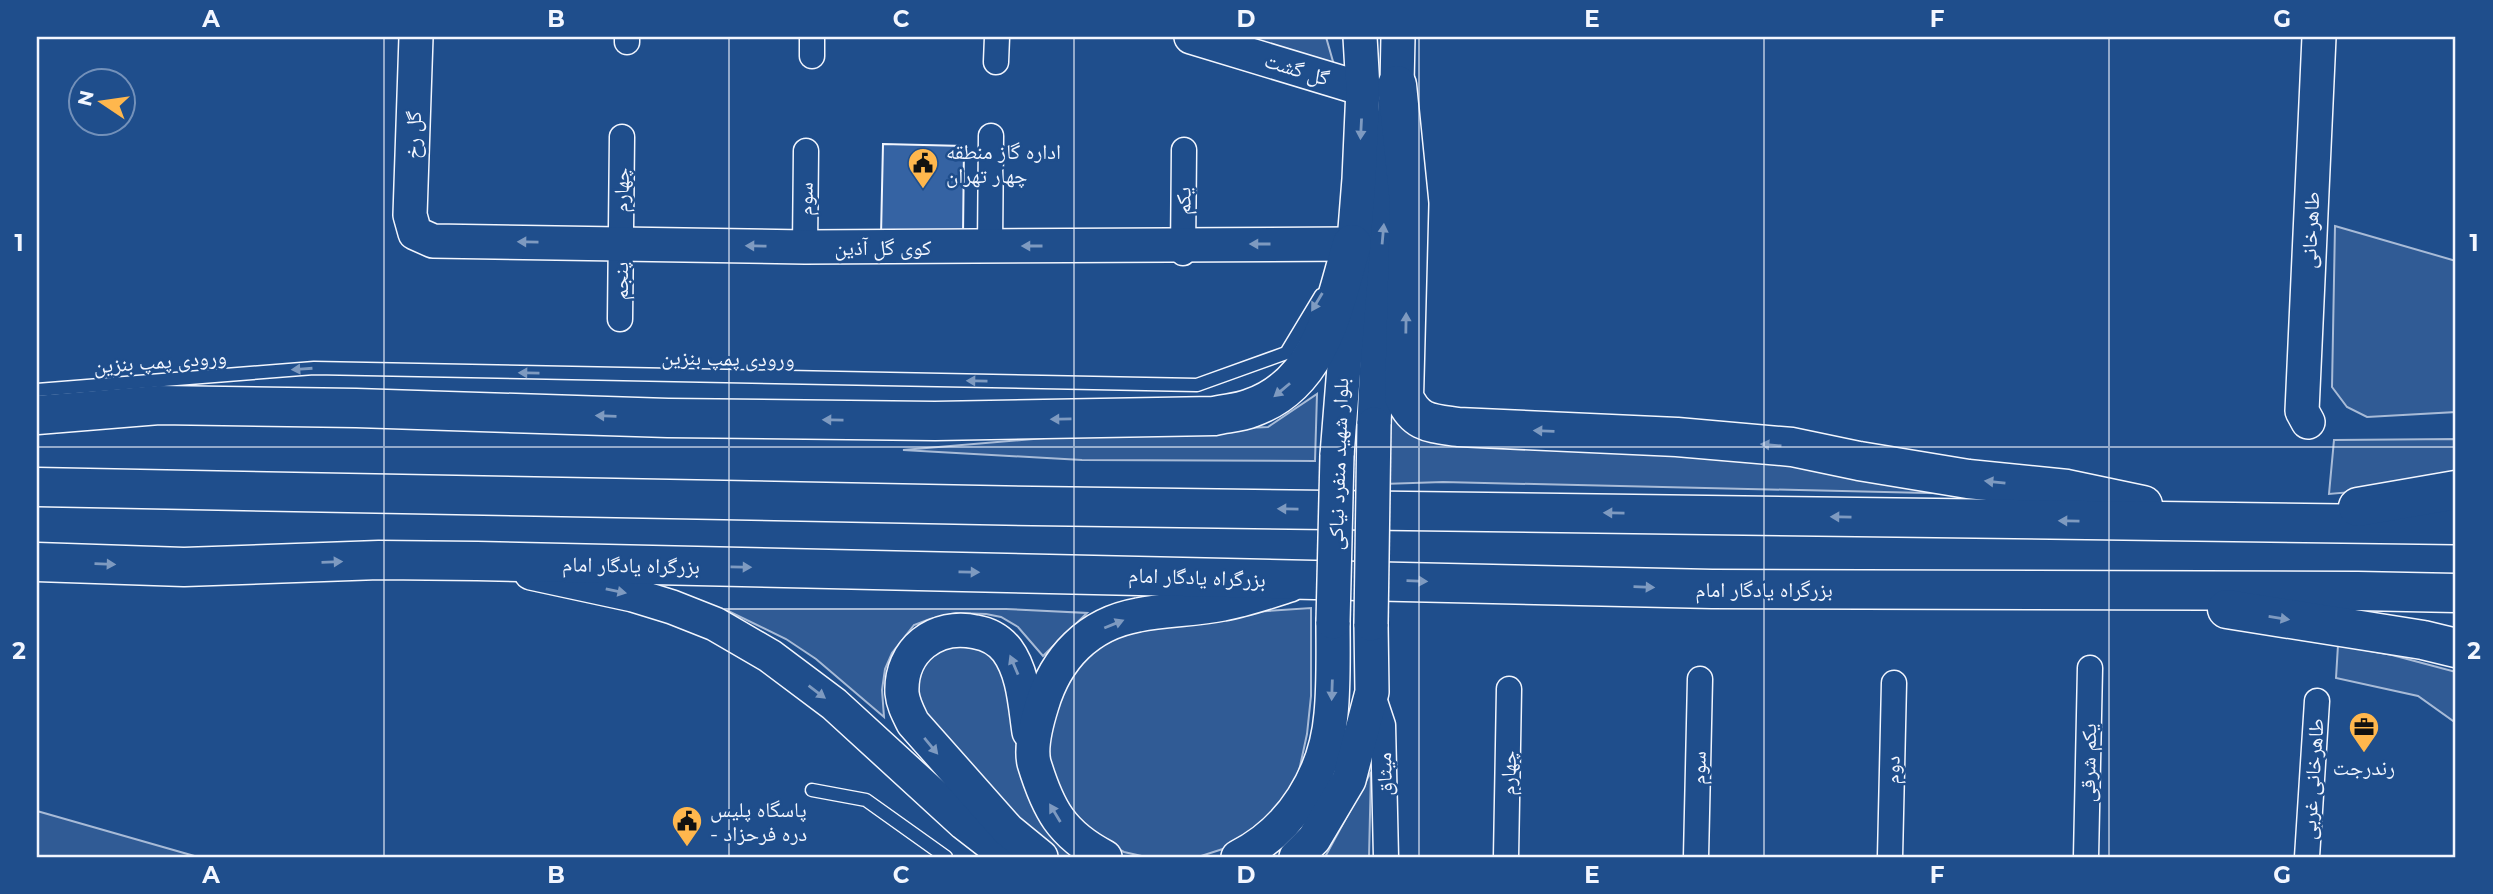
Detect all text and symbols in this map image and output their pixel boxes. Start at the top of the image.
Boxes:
text: A [201,5,220,33]
text: B [547,5,565,33]
text: C [893,5,910,33]
text: D [1237,5,1256,33]
text: E [1584,5,1600,33]
text: F [1930,5,1945,33]
text: G [2273,5,2291,33]
street label: گل گشت [1261,47,1333,92]
north arrow [66,66,136,136]
text: N [73,88,99,108]
street label: گل رخ [400,110,427,160]
one-way arrow [1356,119,1367,141]
place label: اداره گاز منطقه چهار تهران [946,139,1061,188]
public building icon: اداره گاز منطقه چهار تهران [906,146,940,190]
street label: چهارم [608,167,636,213]
street label: سوم [792,182,820,216]
street label: یکم [1170,187,1198,215]
street label: طاهرخانی [2295,191,2326,269]
one-way arrow [1378,222,1389,244]
text: 1 [14,229,24,257]
text: 1 [2469,229,2479,257]
street label: کوی گل آذین [835,235,932,261]
one-way arrow [517,236,539,248]
one-way arrow [1248,238,1270,250]
one-way arrow [745,240,767,252]
one-way arrow [1021,240,1043,252]
street label: پنجم [608,262,635,300]
one-way arrow [1311,292,1324,312]
one-way arrow [1400,311,1411,333]
street label: ورودی پمپ بنزین [93,344,227,379]
street label: ورودی پمپ بنزین [661,344,795,373]
one-way arrow [291,364,313,375]
one-way arrow [518,367,540,379]
one-way arrow [966,376,988,387]
street label: بلوار شهید منفرد نیاکی [1322,377,1355,551]
one-way arrow [1273,382,1291,398]
one-way arrow [595,410,617,421]
one-way arrow [1050,413,1072,425]
one-way arrow [822,414,844,426]
one-way arrow [1533,425,1555,436]
one-way arrow [1760,439,1782,450]
one-way arrow [1984,476,2006,487]
one-way arrow [1277,503,1299,515]
one-way arrow [1603,507,1625,518]
one-way arrow [1830,511,1852,522]
one-way arrow [2057,515,2079,527]
street label: بزرگراه یادگار امام [562,551,700,581]
one-way arrow [322,556,344,568]
one-way arrow [94,559,116,570]
one-way arrow [730,561,752,573]
street label: بزرگراه یادگار امام [1128,562,1266,594]
one-way arrow [958,566,980,577]
one-way arrow [1406,575,1428,586]
street label: بزرگراه یادگار امام [1695,577,1833,604]
one-way arrow [1633,581,1655,593]
one-way arrow [605,586,627,597]
one-way arrow [2268,613,2290,624]
one-way arrow [1103,618,1124,629]
text: 2 [12,637,26,665]
text: 2 [2467,637,2481,665]
one-way arrow [1008,655,1020,675]
one-way arrow [1326,679,1338,701]
one-way arrow [808,684,826,698]
office icon: رندرجت [2347,710,2381,754]
street label: طاهرخانی غربی [2295,717,2330,841]
street label: یکم شرقی [2075,723,2103,803]
one-way arrow [924,736,939,754]
street label: چهارم [1495,750,1523,796]
street label: سوم [1685,751,1713,785]
street label: میثاق [1371,752,1398,796]
street label: دوم [1879,755,1907,785]
place label: رندرجت [2333,755,2395,780]
place label: پاسگاه پلیس - دره فرحزاد [710,797,807,846]
one-way arrow [1049,803,1061,822]
public building icon: پاسگاه پلیس - دره فرحزاد [670,804,704,848]
text: A [201,861,220,889]
text: B [547,861,565,889]
text: C [893,861,910,889]
text: D [1237,861,1256,889]
text: E [1584,861,1600,889]
text: F [1930,861,1945,889]
text: G [2273,861,2291,889]

